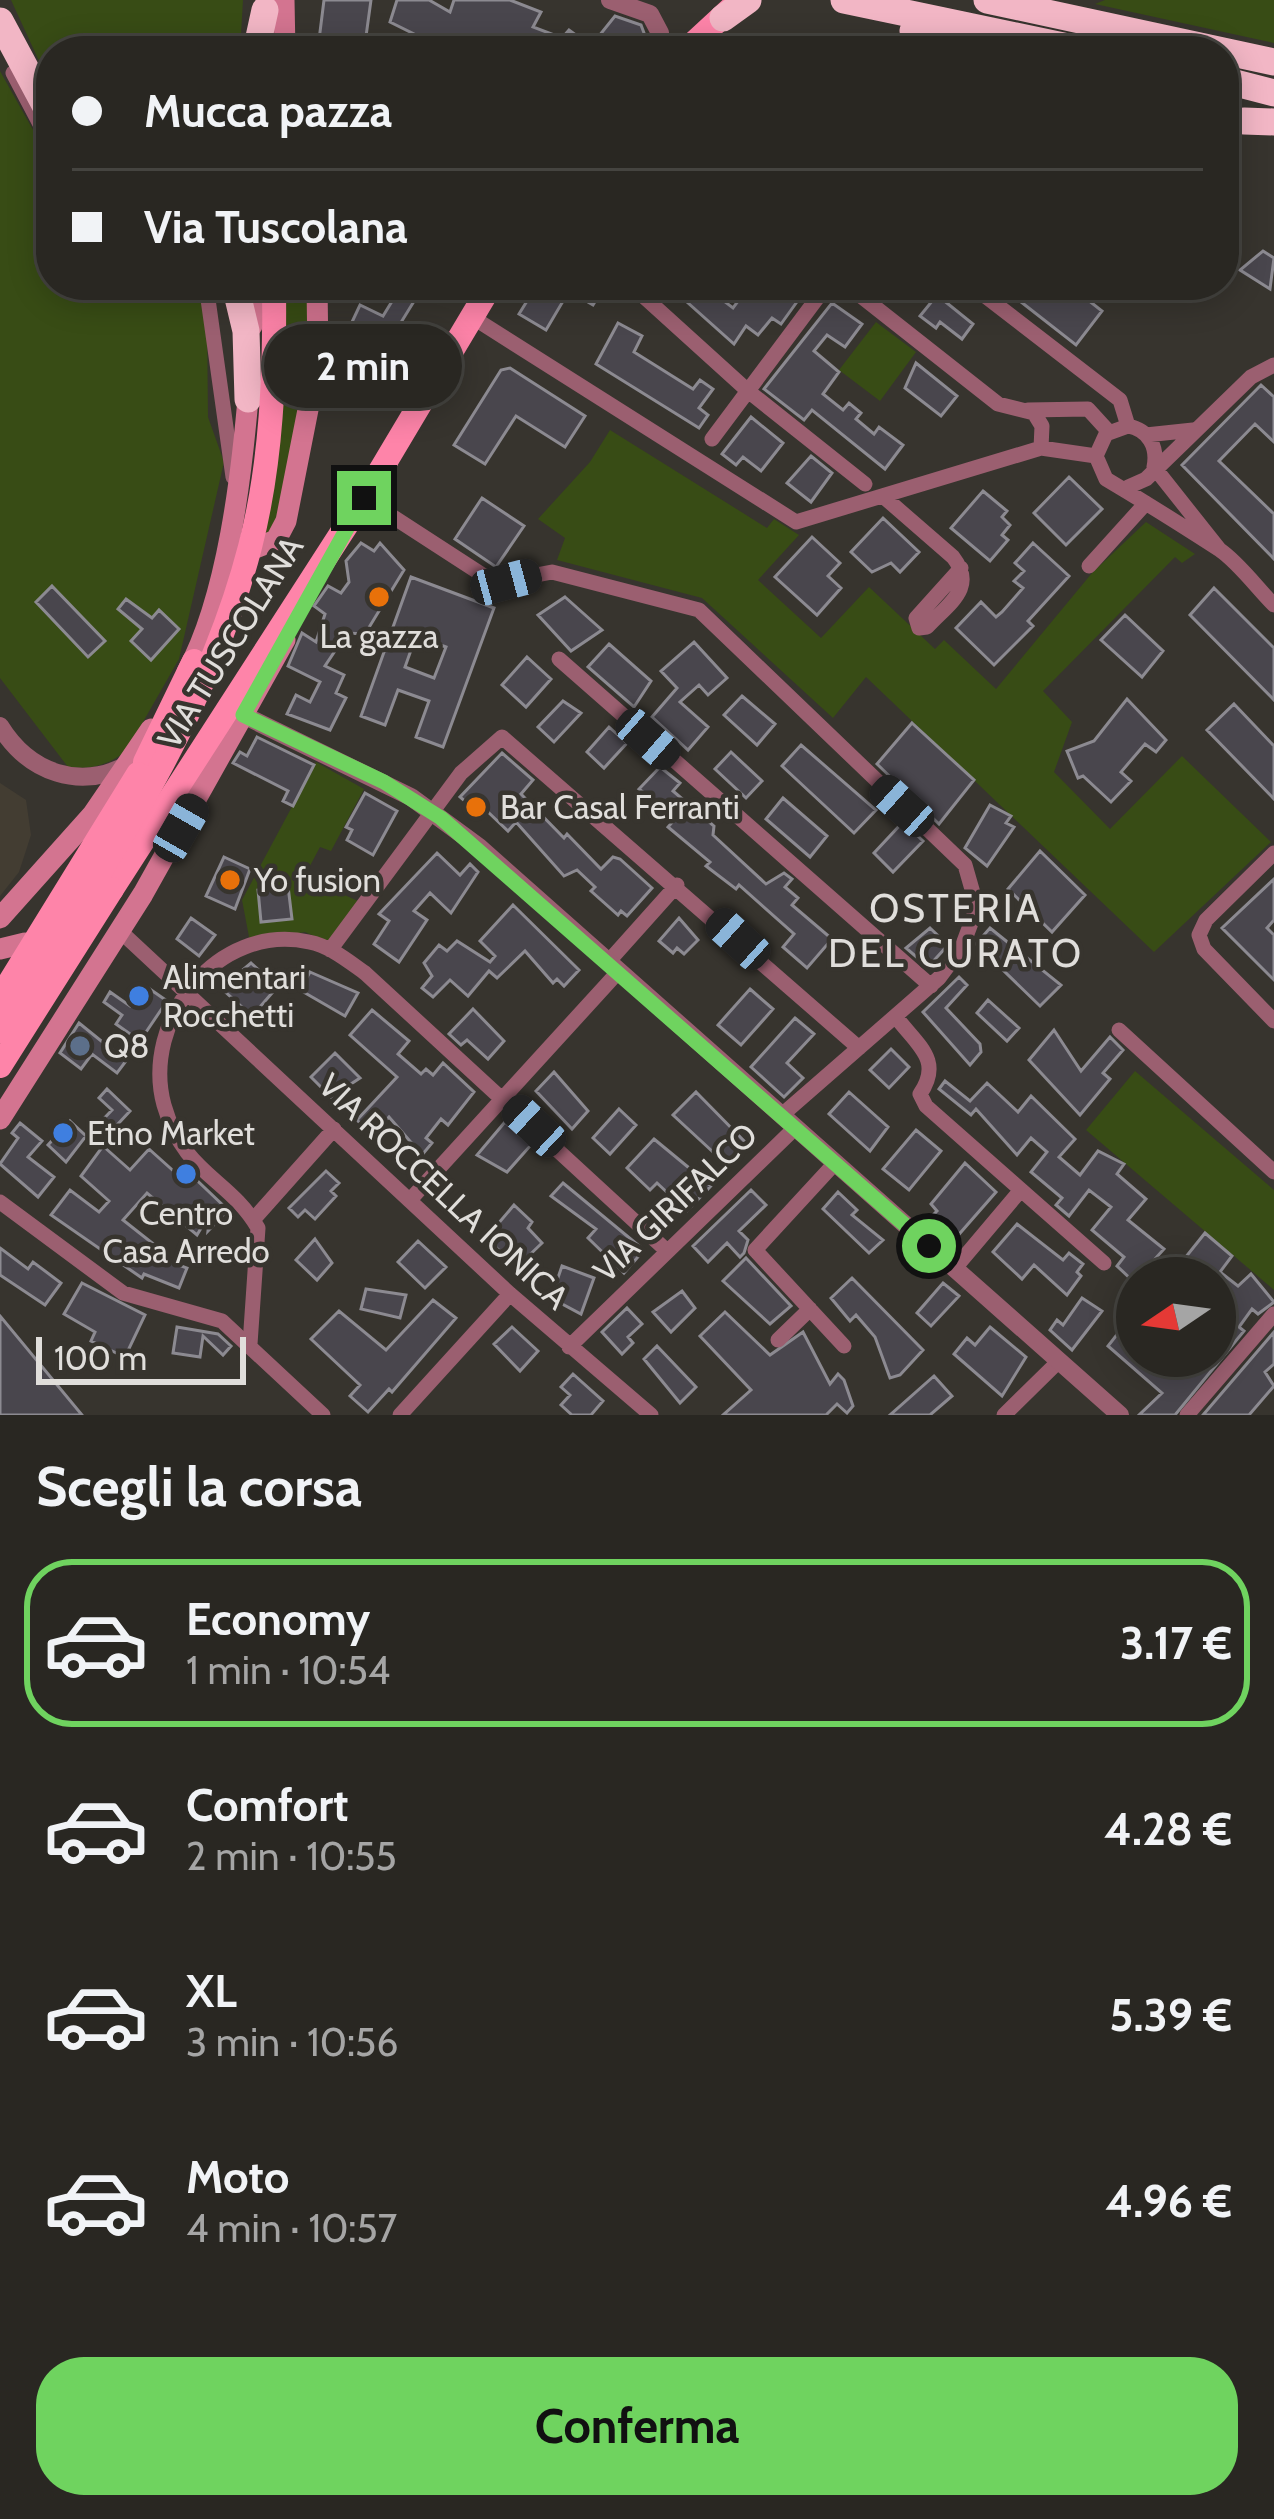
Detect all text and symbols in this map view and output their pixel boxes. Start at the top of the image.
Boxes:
text: Mucca pazza [144,84,392,138]
text: Via Tuscolana [144,200,408,254]
callout: 2 min [265,324,463,408]
text: 2 min [316,342,410,390]
route end [337,471,391,525]
street label: VIA TUSCOLANA [149,528,312,756]
car [467,555,545,609]
marker: La gazza [366,584,392,610]
place label: La gazza [320,616,439,656]
car [609,702,687,776]
car [863,769,941,843]
place label: Bar Casal Ferranti [500,787,740,827]
car [147,788,215,868]
marker: Bar Casal Ferranti [463,794,489,820]
place label: Yo fusion [253,860,381,900]
marker: Yo fusion [217,867,243,893]
district label: OSTERIA DEL CURATO [828,884,1084,977]
car [699,902,777,976]
place label: Alimentari Rocchetti [163,957,306,1035]
marker: Alimentari Rocchetti [126,983,152,1009]
place label: Q8 [104,1026,149,1066]
marker: Q8 [67,1033,93,1059]
street label: VIA ROCCELLA IONICA [311,1065,578,1318]
car [495,1088,573,1164]
place label: Etno Market [87,1113,255,1153]
street label: VIA GIRIFALCO [585,1114,765,1290]
marker: Etno Market [50,1120,76,1146]
marker: Centro Casa Arredo [173,1161,199,1187]
place label: Centro Casa Arredo [102,1193,270,1271]
route start [902,1219,956,1273]
north arrow [1116,1257,1236,1377]
map controls [1116,1257,1236,1377]
scale bar [36,1331,246,1384]
text: 100 m [54,1338,147,1378]
text: Scegli la corsa [36,1454,362,1520]
icon: car [42,1589,150,1697]
text: Economy [186,1592,370,1646]
text: 3.17 € [1120,1616,1232,1670]
text: 1 min · 10:54 [186,1646,390,1694]
icon: car [42,1775,150,1883]
text: Comfort [186,1778,349,1832]
text: 4.28 € [1104,1802,1232,1856]
text: 2 min · 10:55 [186,1832,397,1880]
icon: car [42,1961,150,2069]
text: XL [186,1964,237,2018]
text: 5.39 € [1109,1988,1232,2042]
text: 3 min · 10:56 [186,2018,398,2066]
icon: car [42,2147,150,2255]
text: Moto [186,2150,289,2204]
text: 4.96 € [1105,2174,1232,2228]
text: 4 min · 10:57 [186,2204,397,2252]
button: Conferma [36,2357,1238,2495]

